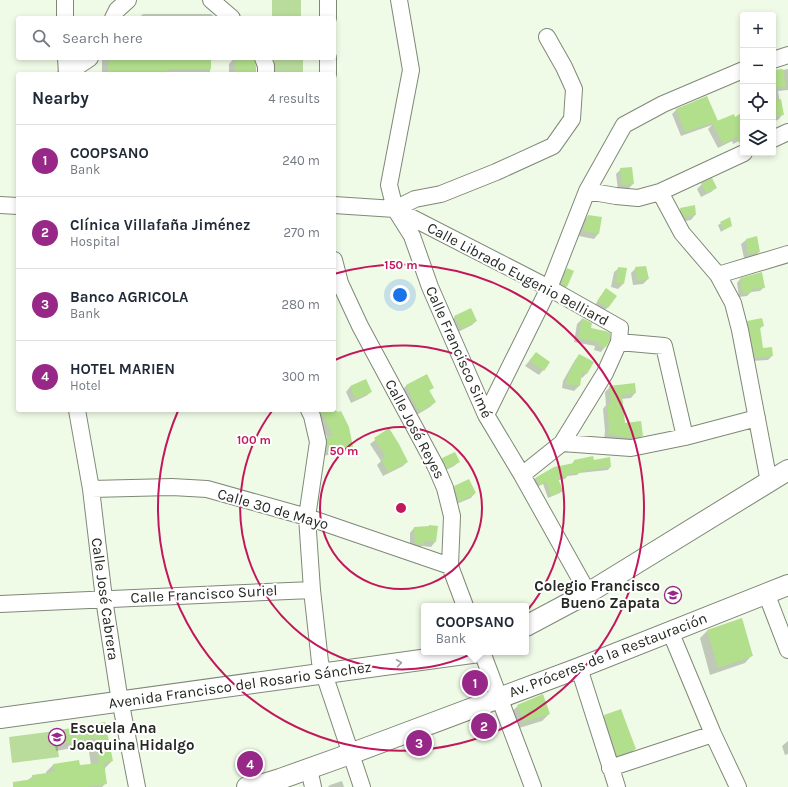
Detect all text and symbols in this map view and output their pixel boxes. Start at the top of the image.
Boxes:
map controls [740,12,776,156]
button: + [740,12,776,48]
search box [16,16,336,60]
icon: search [30,27,52,49]
text: Search here [62,29,143,47]
button: − [740,48,776,84]
button: locate [740,84,776,120]
text: Nearby [32,88,89,108]
text: 4 results [268,91,320,106]
button: layers [740,120,776,156]
text: COOPSANO [70,144,149,162]
text: 1 [43,153,47,168]
text: 240 m [282,153,320,168]
text: Bank [70,162,100,177]
text: Clínica Villafaña Jiménez [70,216,250,234]
street label: Calle Librado Eugenio Belliard [424,218,612,330]
text: 2 [41,225,49,240]
text: 270 m [283,225,320,240]
text: Hospital [70,234,120,249]
text: 150 m [384,258,418,272]
street label: Calle Francisco Simé [422,283,496,421]
your location [390,285,410,305]
text: Banco AGRICOLA [70,288,188,306]
text: 3 [41,297,49,312]
text: 280 m [282,297,320,312]
text: Bank [70,306,100,321]
text: HOTEL MARIEN [70,360,175,378]
text: 4 [41,369,49,384]
text: 300 m [282,369,320,384]
street label: Calle José Reyes [381,376,449,482]
text: Hotel [70,378,101,393]
text: 100 m [237,433,271,447]
text: 50 m [330,444,359,458]
street label: Calle 30 de Mayo [215,485,331,533]
centre of rings [394,501,408,515]
street label: Calle José Cabrera [87,537,123,661]
place label: Colegio Francisco Bueno Zapata [534,577,660,612]
street label: Calle Francisco Suriel [130,581,278,607]
school or university icon: Colegio Francisco Bueno Zapata [663,585,683,605]
popup [421,603,529,655]
street label: Av. Próceres de la Restauración [506,609,710,701]
text: COOPSANO [436,613,514,631]
text: Bank [436,631,466,646]
street label: Avenida Francisco del Rosario Sánchez [107,658,373,712]
one-way arrow [396,659,402,668]
pin: 1 [462,668,488,698]
pin: 2 [471,711,497,741]
place label: Escuela Ana Joaquina Hidalgo [70,719,195,754]
school or university icon: Escuela Ana Joaquina Hidalgo [47,727,67,747]
pin: 3 [406,728,432,758]
pin: 4 [237,749,263,779]

